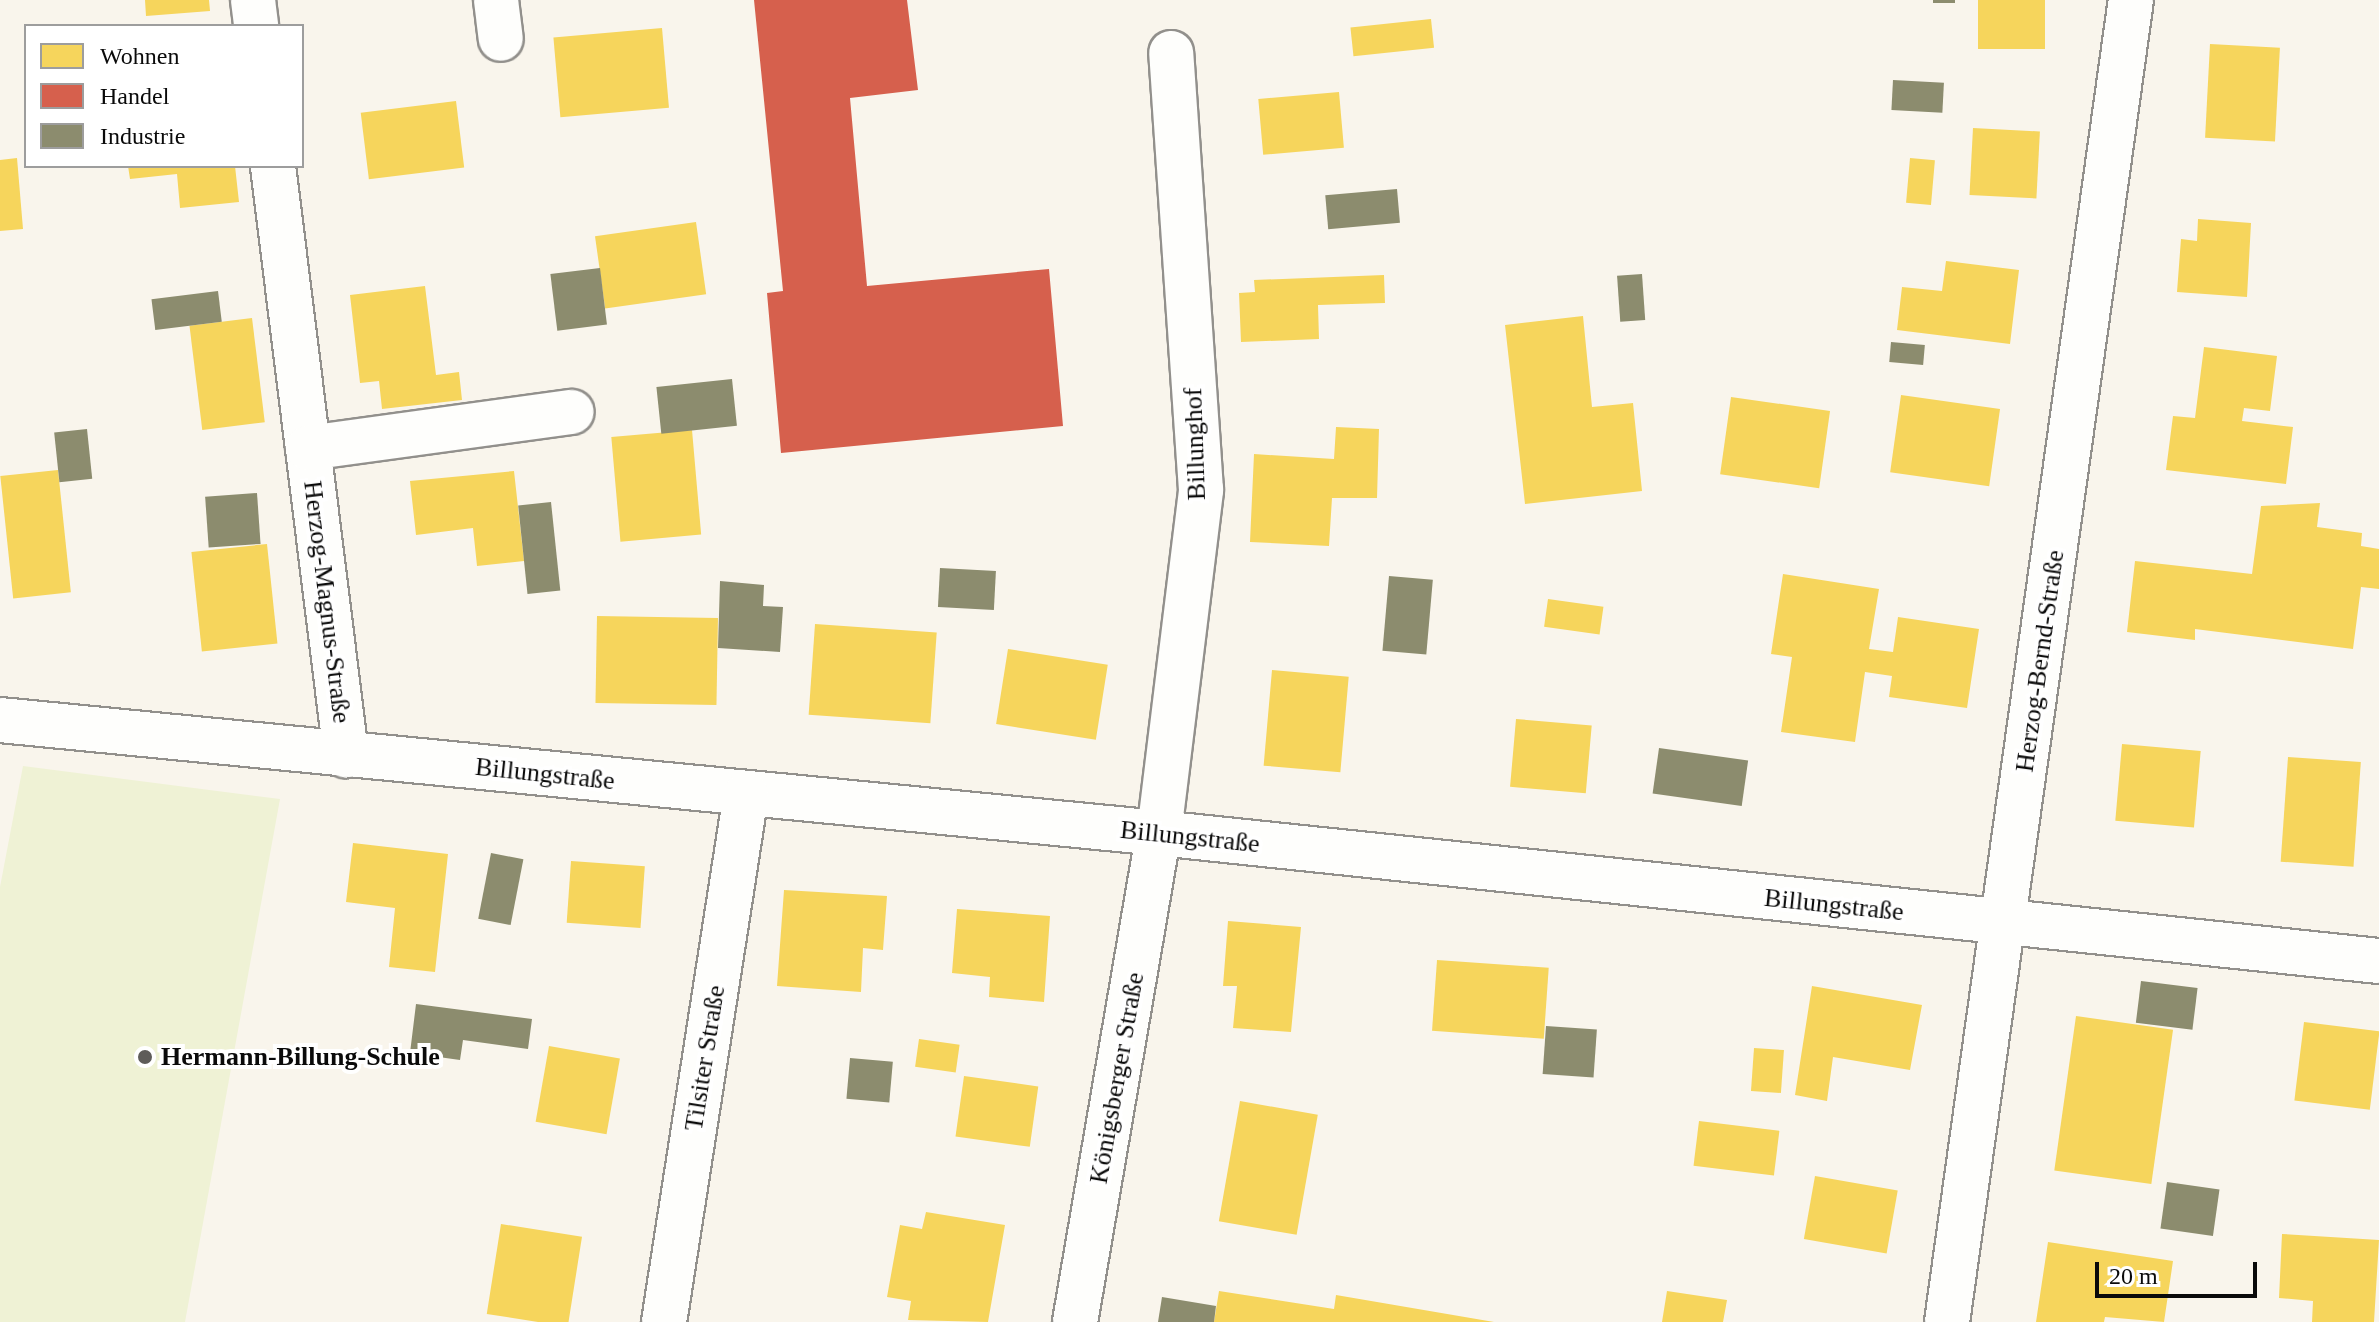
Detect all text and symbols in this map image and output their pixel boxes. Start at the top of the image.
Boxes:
legend [24,24,304,168]
text: Wohnen [100,43,179,69]
text: Handel [100,83,169,109]
text: Industrie [100,123,185,149]
street label: Billunghof [1177,387,1213,501]
street label: Herzog-Magnus-Straße [297,479,357,725]
street label: Herzog-Bernd-Straße [2009,548,2071,774]
street label: Billungstraße [474,751,616,797]
street label: Billungstraße [1119,814,1261,860]
street label: Billungstraße [1763,882,1905,928]
street label: Königsberger Straße [1083,970,1151,1186]
street label: Tilsiter Straße [678,983,732,1133]
place label: Hermann-Billung-Schule [161,1041,440,1073]
marker: Hermann-Billung-Schule [136,1048,154,1066]
scale bar [2099,1246,2261,1296]
text: 20 m [2109,1263,2158,1289]

